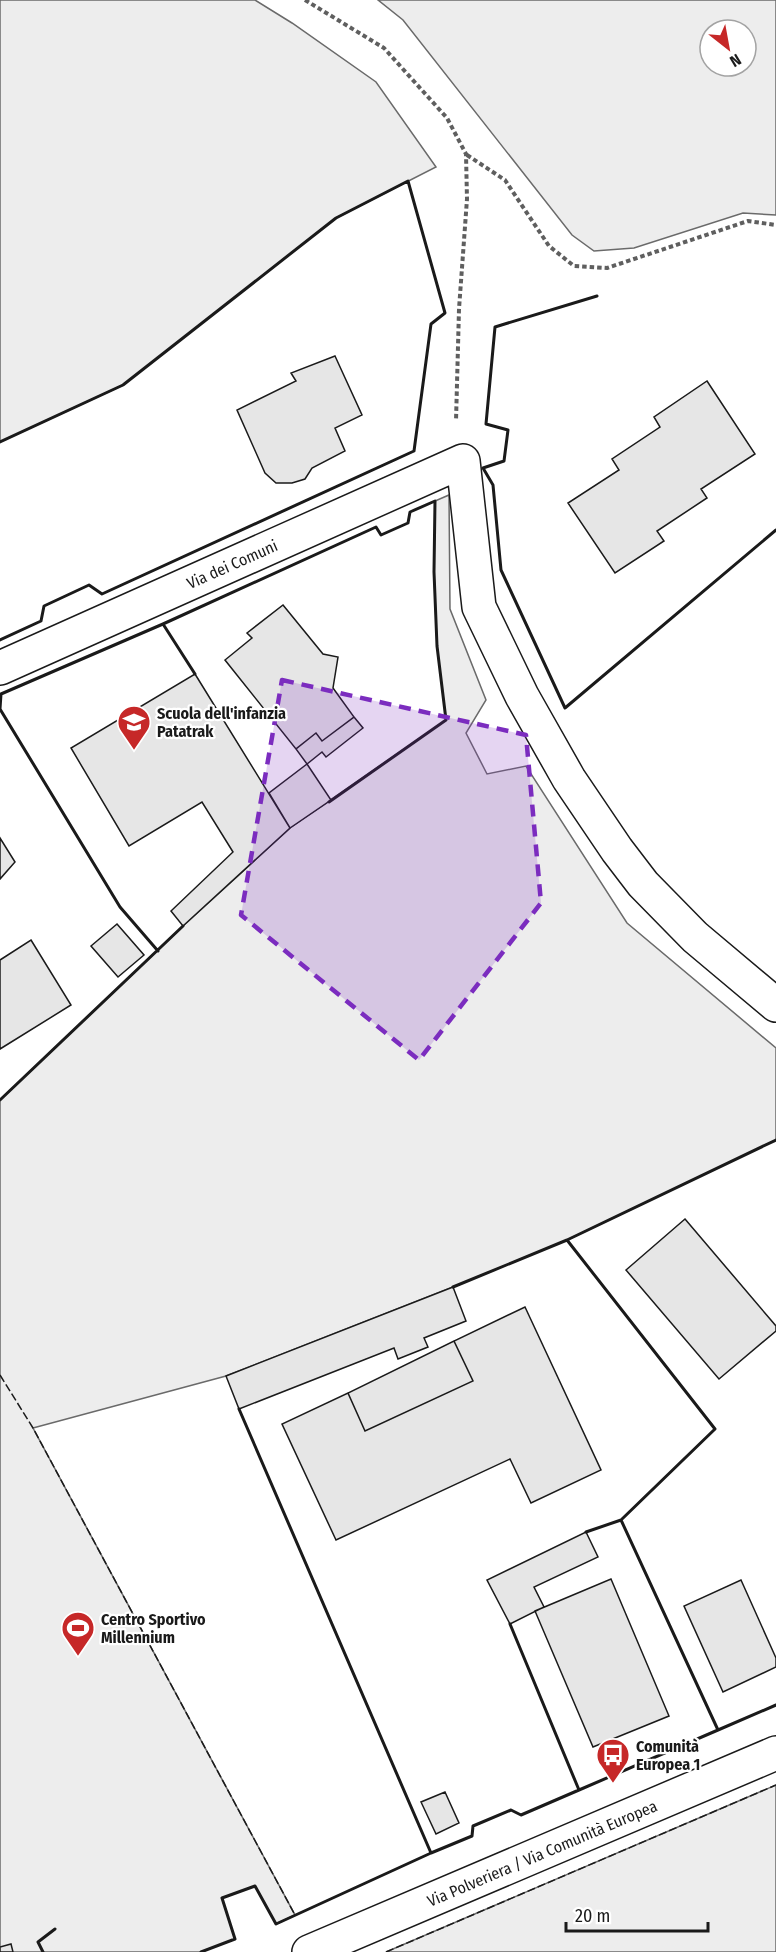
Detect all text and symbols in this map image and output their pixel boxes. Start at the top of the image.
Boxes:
north arrow [698,18,758,78]
text: N [726,50,744,71]
street label: Via dei Comuni [184,536,281,593]
school or university icon: Scuola dell'infanzia Patatrak [116,704,152,751]
place label: Scuola dell'infanzia Patatrak [157,704,286,741]
sports icon: Centro Sportivo Millennium [60,1610,96,1657]
place label: Centro Sportivo Millennium [101,1610,206,1647]
bus stop icon: Comunità Europea 1 [595,1737,631,1784]
place label: Comunità Europea 1 [636,1737,700,1774]
street label: Via Polveriera / Via Comunità Europea [424,1796,660,1911]
scale bar [566,1895,708,1933]
text: 20 m [575,1905,610,1927]

